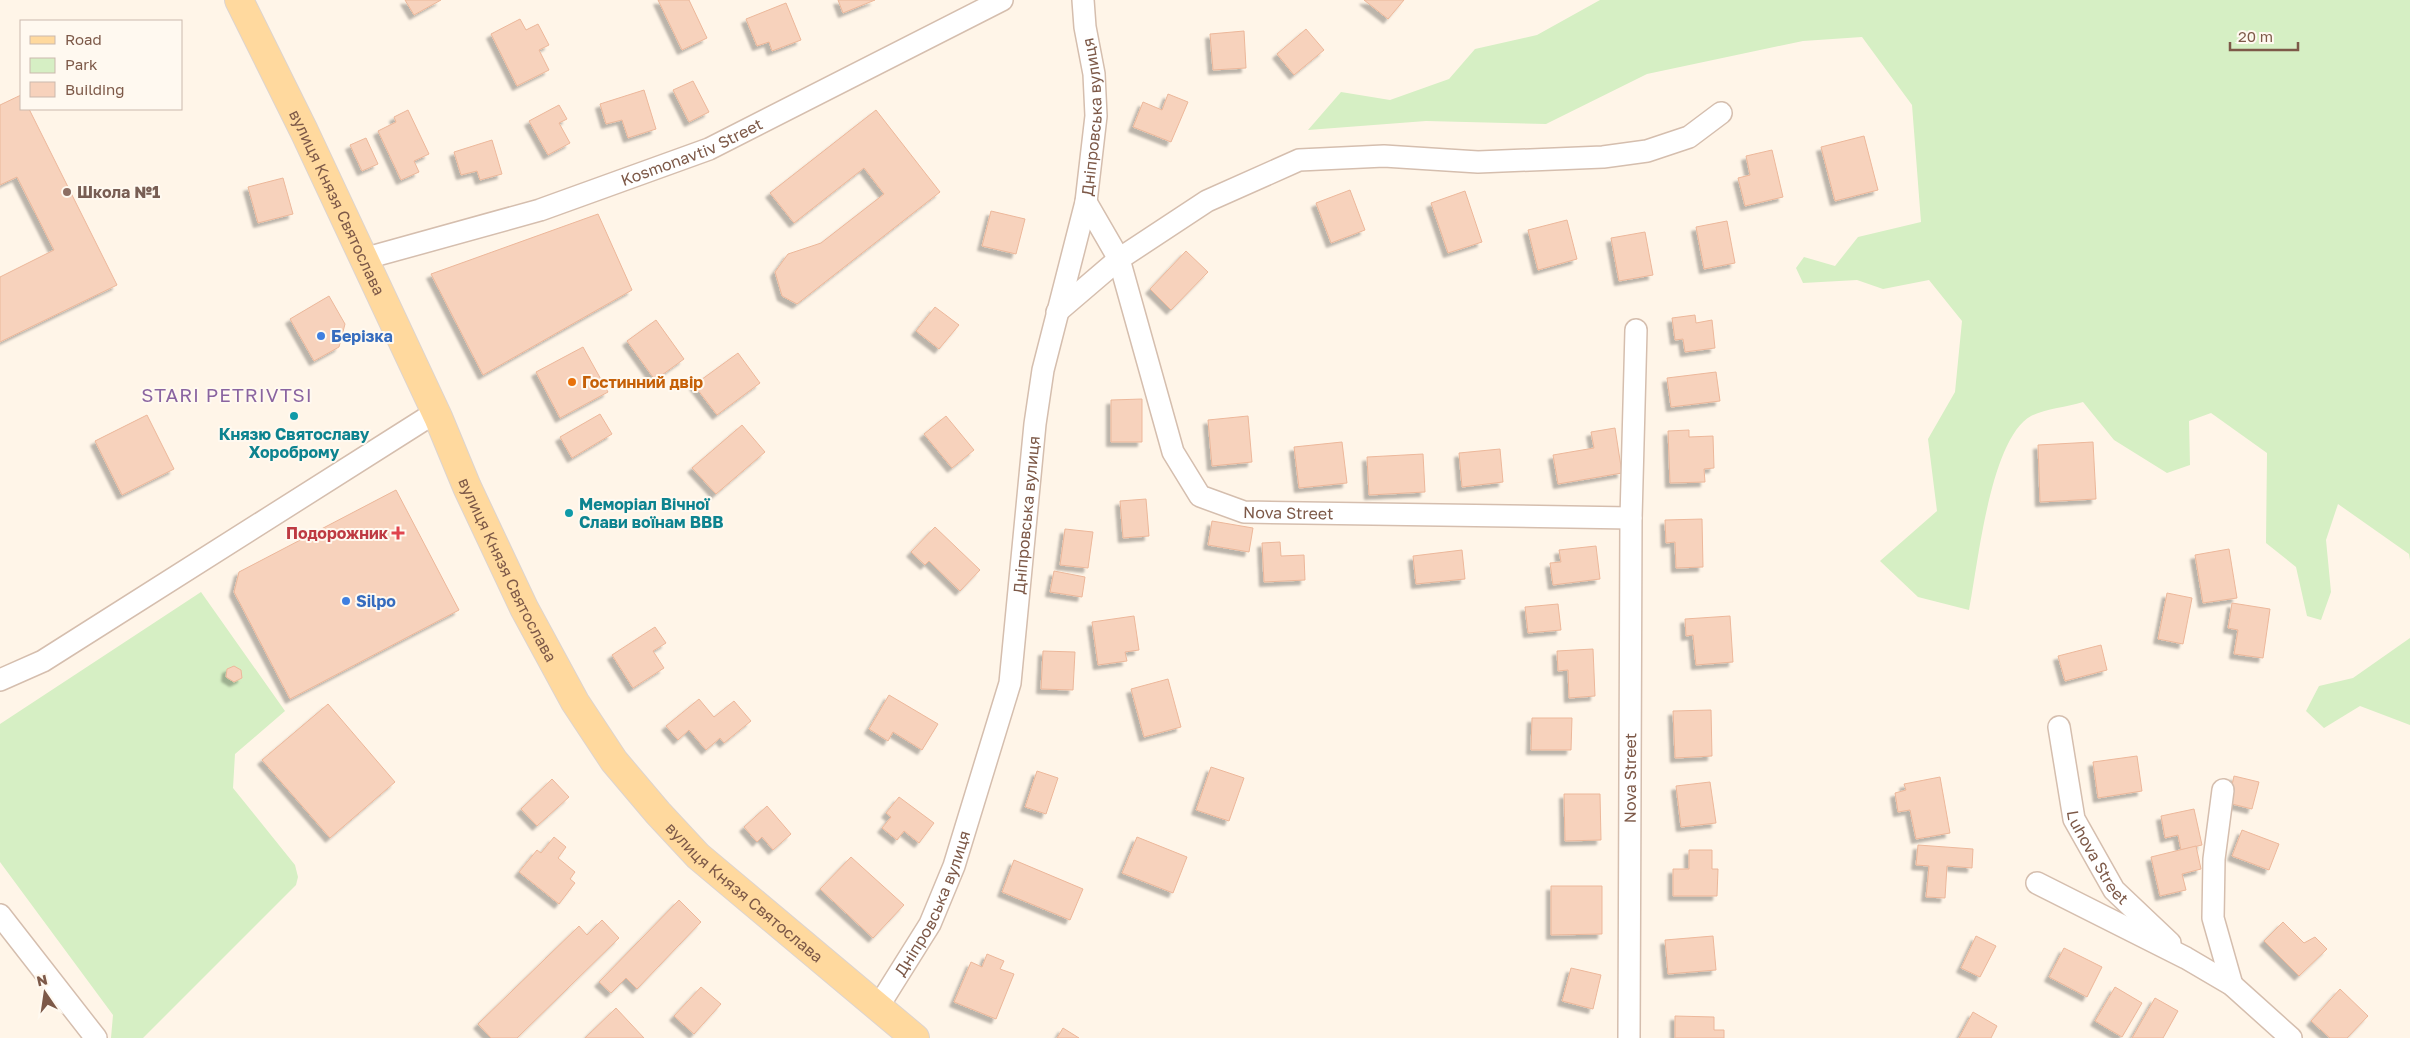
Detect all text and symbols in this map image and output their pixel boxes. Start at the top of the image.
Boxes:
legend [20,20,182,110]
scale bar [2230,20,2298,52]
text: 20 m [2238,27,2273,45]
text: Road [65,30,102,48]
street label: Дніпровська вулиця [1077,36,1106,197]
text: Park [65,55,98,73]
text: Building [65,80,125,98]
street label: вулиця Князя Святослава [285,106,390,298]
street label: Kosmonavtiv Street [618,114,766,190]
place label: Школа №1 [77,182,160,202]
marker: Школа №1 [61,186,73,198]
place label: Берізка [331,326,393,346]
marker: Берізка [315,330,327,342]
place label: Гостинний двір [582,372,703,392]
marker: Гостинний двір [566,376,578,388]
district label: STARI PETRIVTSI [141,383,313,406]
marker: Князю Святославу Хороброму [288,410,300,422]
place label: Князю Святославу Хороброму [219,424,370,462]
street label: Дніпровська вулиця [1009,435,1044,595]
street label: вулиця Князя Святослава [454,475,561,665]
place label: Меморіал Вічної Слави воїнам ВВВ [579,494,723,532]
street label: Nova Street [1243,502,1334,523]
marker: Меморіал Вічної Слави воїнам ВВВ [563,507,575,519]
place label: Подорожник [286,523,389,543]
marker: Подорожник [392,527,404,539]
place label: Silpo [356,591,396,611]
marker: Silpo [340,595,352,607]
street label: Nova Street [1620,733,1640,823]
street label: Luhova Street [2063,809,2133,909]
street label: вулиця Князя Святослава [662,818,827,967]
street label: Дніпровська вулиця [890,828,974,980]
north arrow [20,968,70,1018]
text: N [35,970,49,989]

